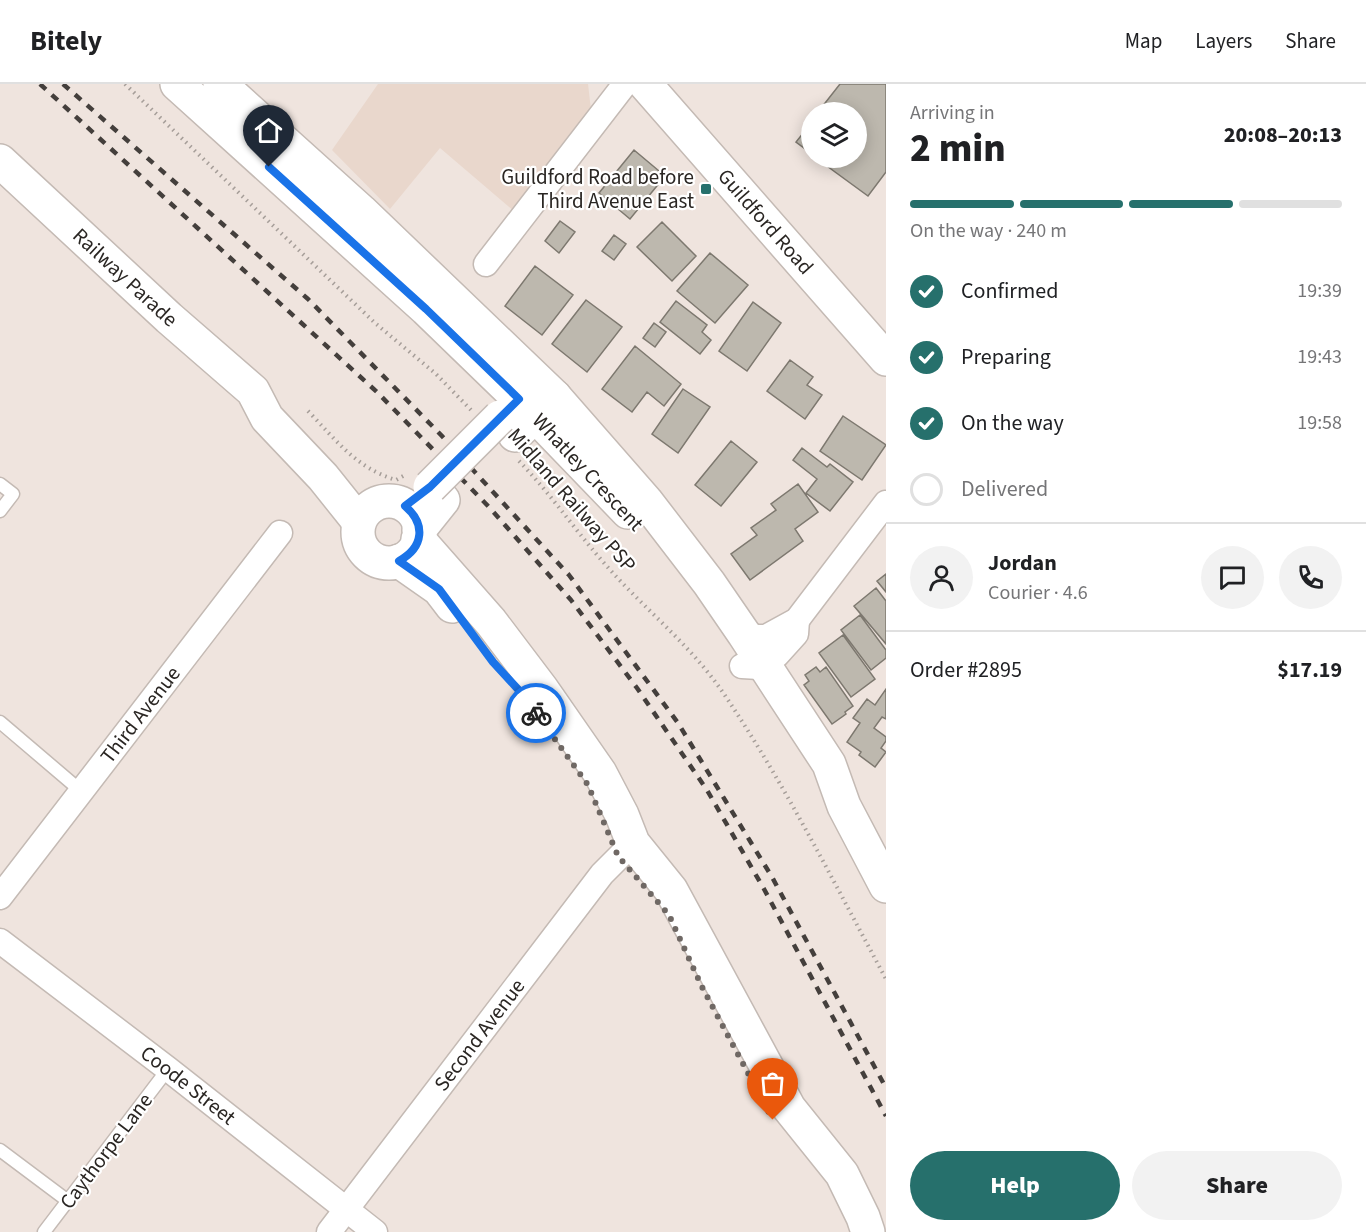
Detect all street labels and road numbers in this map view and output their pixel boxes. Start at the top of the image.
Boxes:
street label: Guildford Road [711,162,820,281]
street label: Railway Parade [66,221,184,334]
street label: Whatley Crescent [525,406,651,538]
street label: Midland Railway PSP [501,421,643,579]
street label: Third Avenue [93,660,187,770]
street label: Second Avenue [427,972,532,1097]
street label: Coode Street [134,1038,242,1132]
street label: Caythorpe Lane [52,1087,160,1215]

